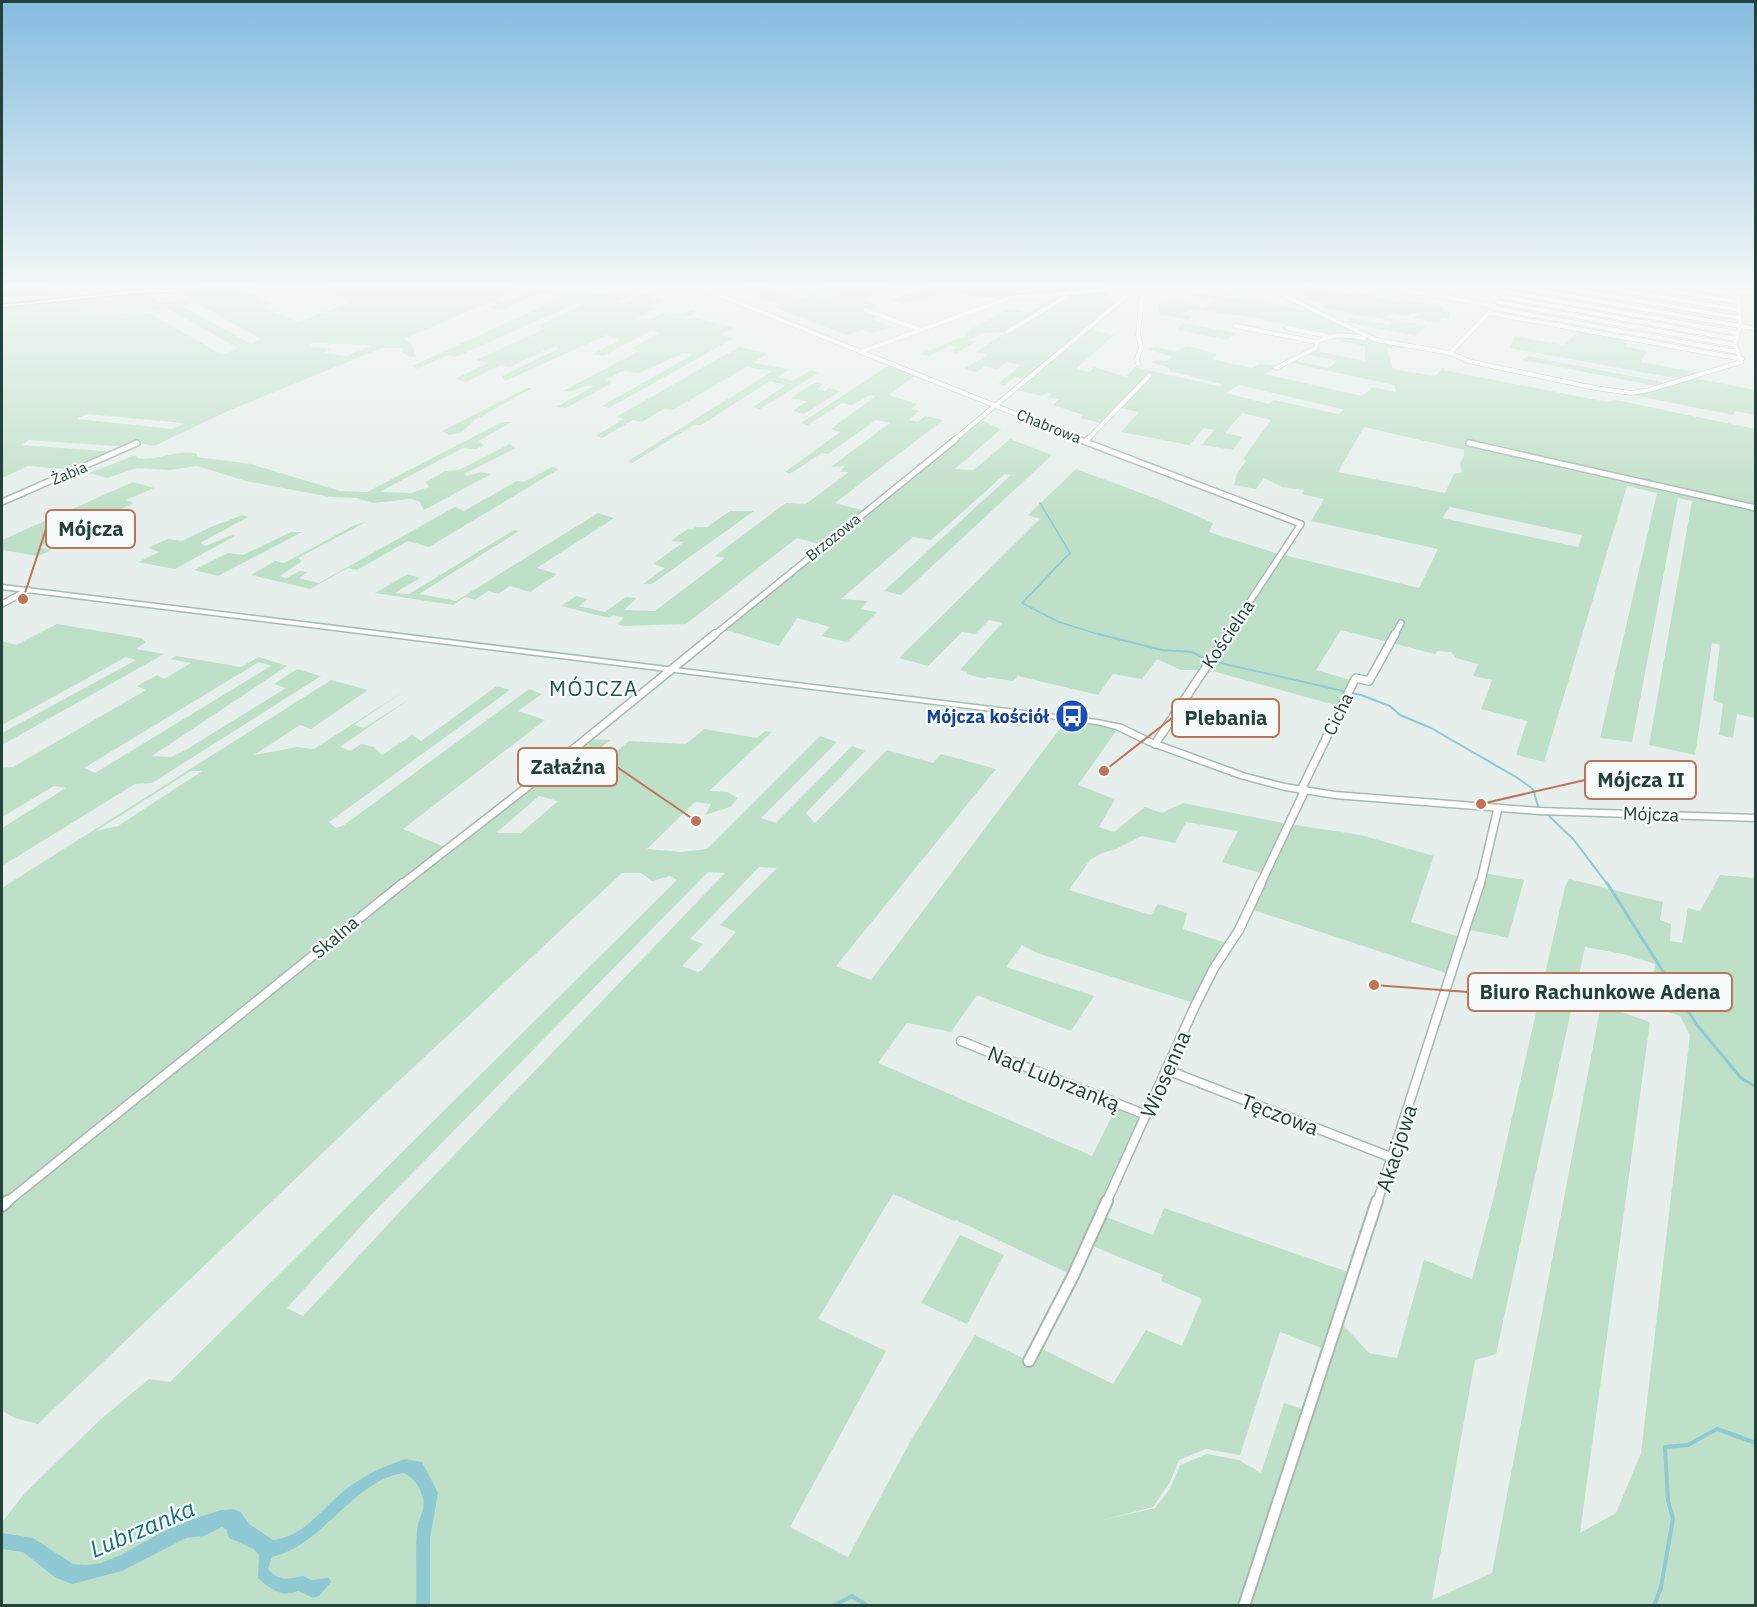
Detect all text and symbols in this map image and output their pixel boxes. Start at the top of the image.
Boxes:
street label: Chabrowa [1014,405,1084,447]
street label: Żabia [48,457,90,489]
street label: Brzozowa [802,509,864,565]
callout: Mójcza [46,510,135,548]
text: Mójcza [58,515,124,542]
street label: Kościelna [1197,595,1260,673]
district label: MÓJCZA [549,674,639,702]
street label: Cicha [1318,689,1358,739]
bus stop icon: Mójcza kościół [1054,698,1090,734]
callout: Plebania [1172,699,1279,737]
text: Plebania [1185,704,1267,731]
place label: Mójcza kościół [926,705,1049,728]
callout: Załaźna [518,748,617,786]
text: Załaźna [531,753,605,780]
callout: Mójcza II [1585,761,1696,799]
text: Mójcza II [1597,766,1685,793]
street label: Mójcza [1623,802,1680,826]
street label: Skalna [307,911,363,963]
callout: Biuro Rachunkowe Adena [1468,973,1732,1011]
text: Biuro Rachunkowe Adena [1480,978,1720,1005]
street label: Wiosenna [1133,1026,1197,1122]
street label: Nad Lubrzanką [984,1039,1125,1118]
street label: Tęczowa [1237,1086,1323,1142]
street label: Akacjowa [1369,1101,1423,1195]
water label: Lubrzanka [84,1492,200,1564]

